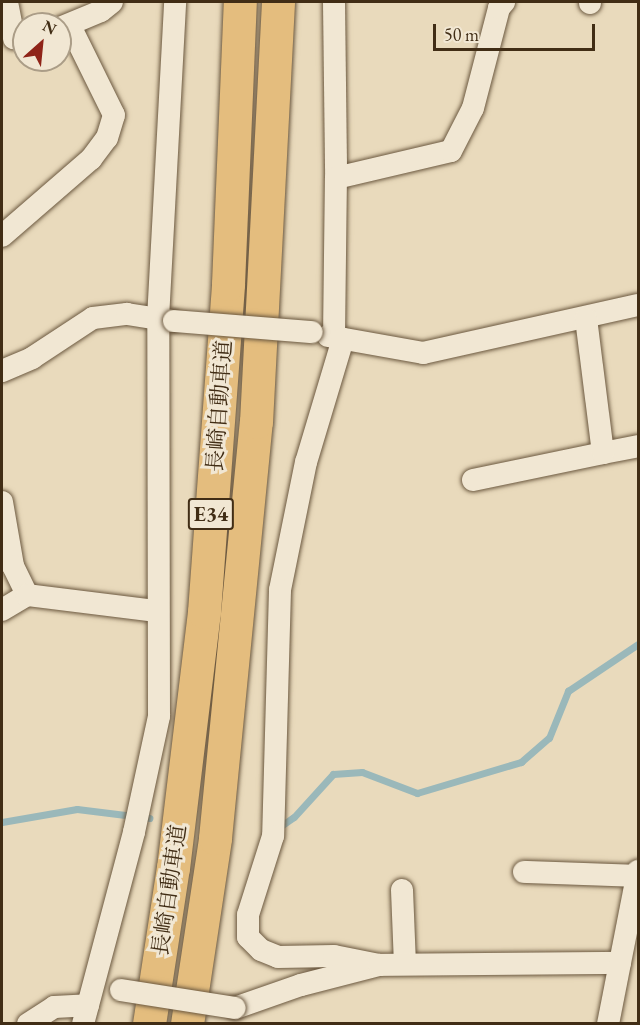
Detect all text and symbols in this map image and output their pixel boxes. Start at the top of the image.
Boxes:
north arrow [12,12,72,72]
scale bar [436,12,598,50]
text: N [39,15,60,40]
text: 50 m [444,23,479,46]
street label: 長崎自動車道 [201,339,237,473]
road number: E34 [187,496,235,532]
street label: 長崎自動車道 [147,823,191,957]

